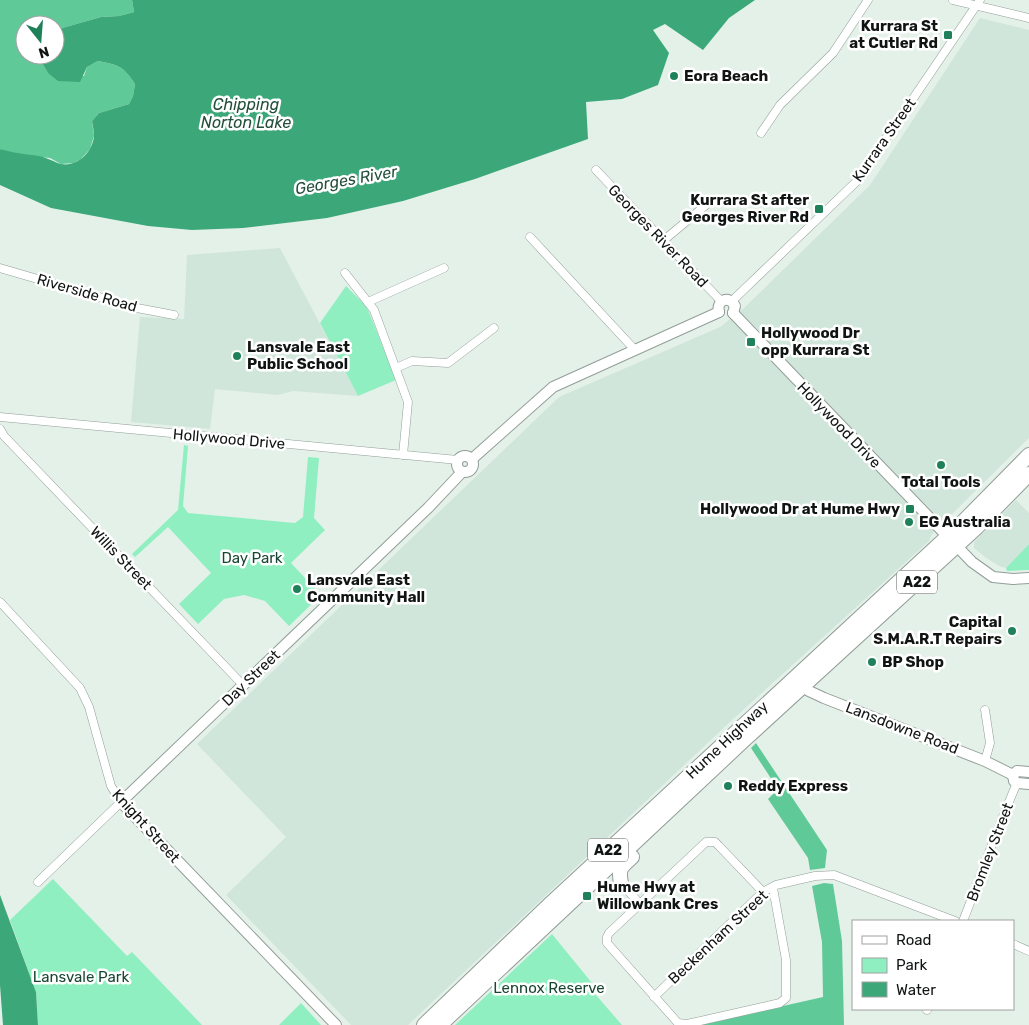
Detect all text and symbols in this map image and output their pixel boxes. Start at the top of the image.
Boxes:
north arrow [15,15,65,65]
place label: Kurrara St at Cutler Rd [849,17,938,52]
marker: Kurrara St at Cutler Rd [942,29,954,41]
text: N [36,42,51,62]
place label: Eora Beach [684,67,768,85]
marker: Eora Beach [668,70,680,82]
water label: Chipping Norton Lake [201,95,291,132]
street label: Kurrara Street [848,95,920,185]
water label: Georges River [293,162,399,198]
street label: Georges River Road [604,181,712,291]
place label: Kurrara St after Georges River Rd [682,191,809,226]
marker: Kurrara St after Georges River Rd [813,203,825,215]
street label: Riverside Road [35,270,139,316]
place label: Hollywood Dr opp Kurrara St [761,324,870,359]
marker: Hollywood Dr opp Kurrara St [745,336,757,348]
place label: Lansvale East Public School [247,338,350,373]
marker: Lansvale East Public School [231,350,243,362]
street label: Hollywood Drive [793,378,885,472]
street label: Hollywood Drive [172,425,286,453]
marker: Total Tools [935,459,947,471]
place label: Total Tools [901,473,981,491]
place label: Hollywood Dr at Hume Hwy [700,500,900,518]
marker: Hollywood Dr at Hume Hwy [904,503,916,515]
place label: EG Australia [919,513,1011,531]
marker: EG Australia [903,516,915,528]
street label: Willis Street [86,523,156,594]
park label: Day Park [221,549,283,567]
road number: A22 [897,570,937,594]
place label: Lansvale East Community Hall [307,571,425,606]
marker: Lansvale East Community Hall [291,583,303,595]
place label: Capital S.M.A.R.T Repairs [873,613,1002,648]
marker: Capital S.M.A.R.T Repairs [1006,625,1018,637]
street label: Day Street [218,646,284,710]
place label: BP Shop [882,653,944,671]
marker: BP Shop [866,656,878,668]
street label: Hume Highway [682,697,772,783]
street label: Lansdowne Road [843,698,961,758]
place label: Reddy Express [738,777,848,795]
marker: Reddy Express [722,780,734,792]
street label: Knight Street [108,786,184,867]
street label: Bromley Street [963,800,1017,904]
road number: A22 [588,838,628,862]
place label: Hume Hwy at Willowbank Cres [597,878,718,913]
street label: Beckenham Street [665,886,772,988]
marker: Hume Hwy at Willowbank Cres [581,890,593,902]
legend [852,920,1014,1010]
text: Road [896,931,932,949]
text: Park [896,956,927,974]
park label: Lansvale Park [33,968,129,986]
park label: Lennox Reserve [493,979,605,997]
text: Water [896,981,936,999]

